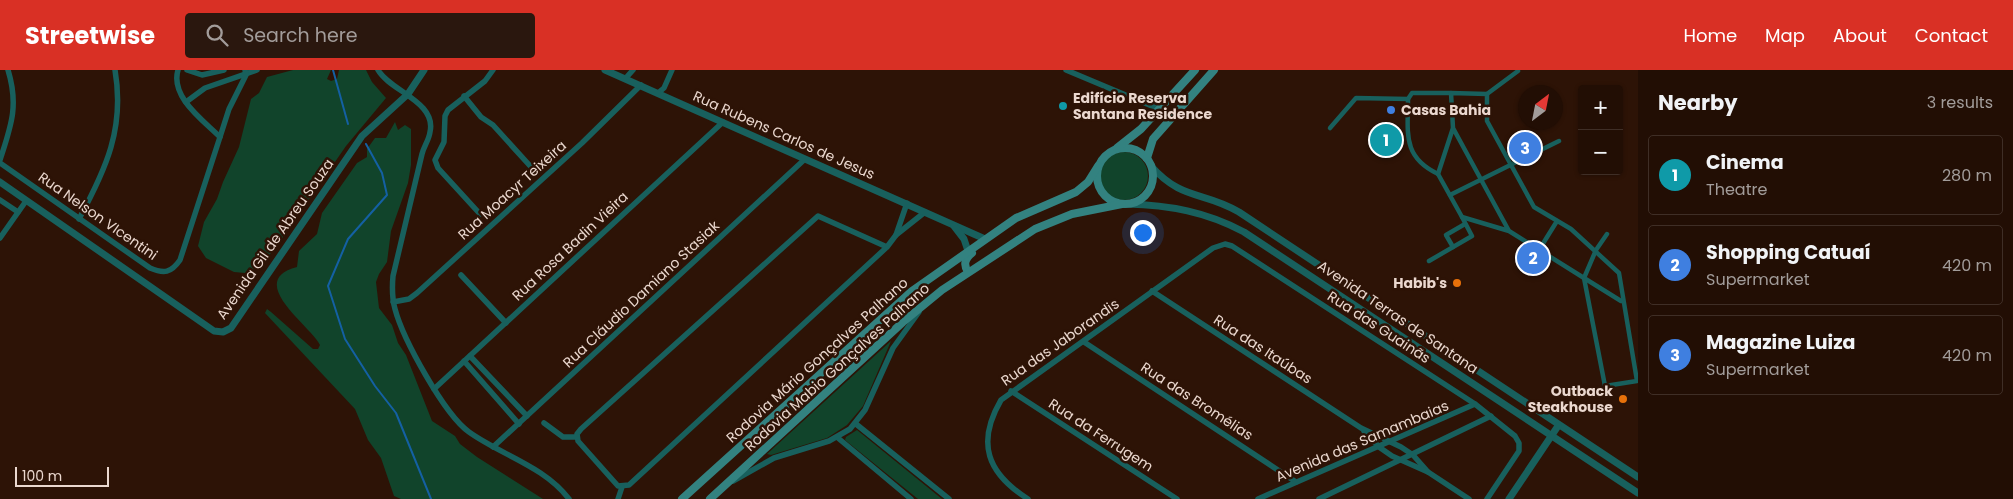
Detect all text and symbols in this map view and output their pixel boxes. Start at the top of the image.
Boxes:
search box [185,13,535,58]
text: Streetwise [25,19,155,52]
icon: search [203,21,231,49]
text: Search here [243,22,358,49]
text: Home [1683,23,1737,48]
text: Map [1765,23,1805,48]
text: About [1833,23,1887,48]
text: Contact [1915,23,1988,48]
north arrow [1518,85,1563,130]
map controls [1578,85,1623,175]
button: + [1578,85,1623,130]
street label: Rua Rubens Carlos de Jesus [690,86,878,184]
place label: Edifício Reserva Santana Residence [1073,88,1212,124]
text: Nearby [1658,88,1738,117]
text: 3 results [1927,91,1993,114]
marker: Edifício Reserva Santana Residence [1057,100,1069,112]
place label: Casas Bahia [1401,100,1491,120]
marker: Casas Bahia [1385,104,1397,116]
pin: 1 [1370,121,1402,159]
pin: 3 [1509,129,1541,167]
button: − [1578,130,1623,175]
street label: Rua Moacyr Teixeira [453,136,571,244]
text: Cinema [1706,149,1784,176]
street label: Avenida Gil de Abreu Souza [212,155,338,323]
text: 1 [1672,164,1678,187]
text: 280 m [1942,164,1992,187]
street label: Rua Nelson VIcentini [34,167,162,265]
text: Theatre [1706,178,1767,201]
street label: Rua Rosa Badin Vieira [508,187,632,305]
street label: Rua Cláudio Damiano Stasiak [558,215,724,372]
your location [1130,220,1156,246]
pin: 2 [1517,239,1549,277]
text: Shopping Catuaí [1706,239,1871,266]
text: 2 [1670,254,1680,277]
text: 420 m [1942,254,1992,277]
street label: Avenida Terras de Santana [1314,256,1482,378]
text: Supermarket [1706,268,1810,291]
street label: Rodovia Mário Gonçalves Palhano [722,273,912,447]
place label: Habib's [1393,273,1447,293]
marker: Habib's [1451,277,1463,289]
street label: Rodovia Mabio Gonçalves Palhano [740,278,934,456]
street label: Rua das Guainãs [1324,286,1434,368]
street label: Rua das Jaborandis [997,294,1123,390]
street label: Rua das Itaúbas [1210,310,1316,388]
text: Magazine Luiza [1706,329,1856,356]
text: 3 [1670,344,1680,367]
text: 420 m [1942,344,1992,367]
street label: Rua das Bromélias [1137,357,1257,445]
text: Supermarket [1706,358,1810,381]
place label: Outback Steakhouse [1528,381,1613,417]
marker: Outback Steakhouse [1617,393,1629,405]
street label: Rua da Ferrugem [1045,394,1157,476]
street label: Avenida das Samambaias [1272,395,1452,487]
scale bar [15,464,109,487]
text: 100 m [22,466,62,486]

